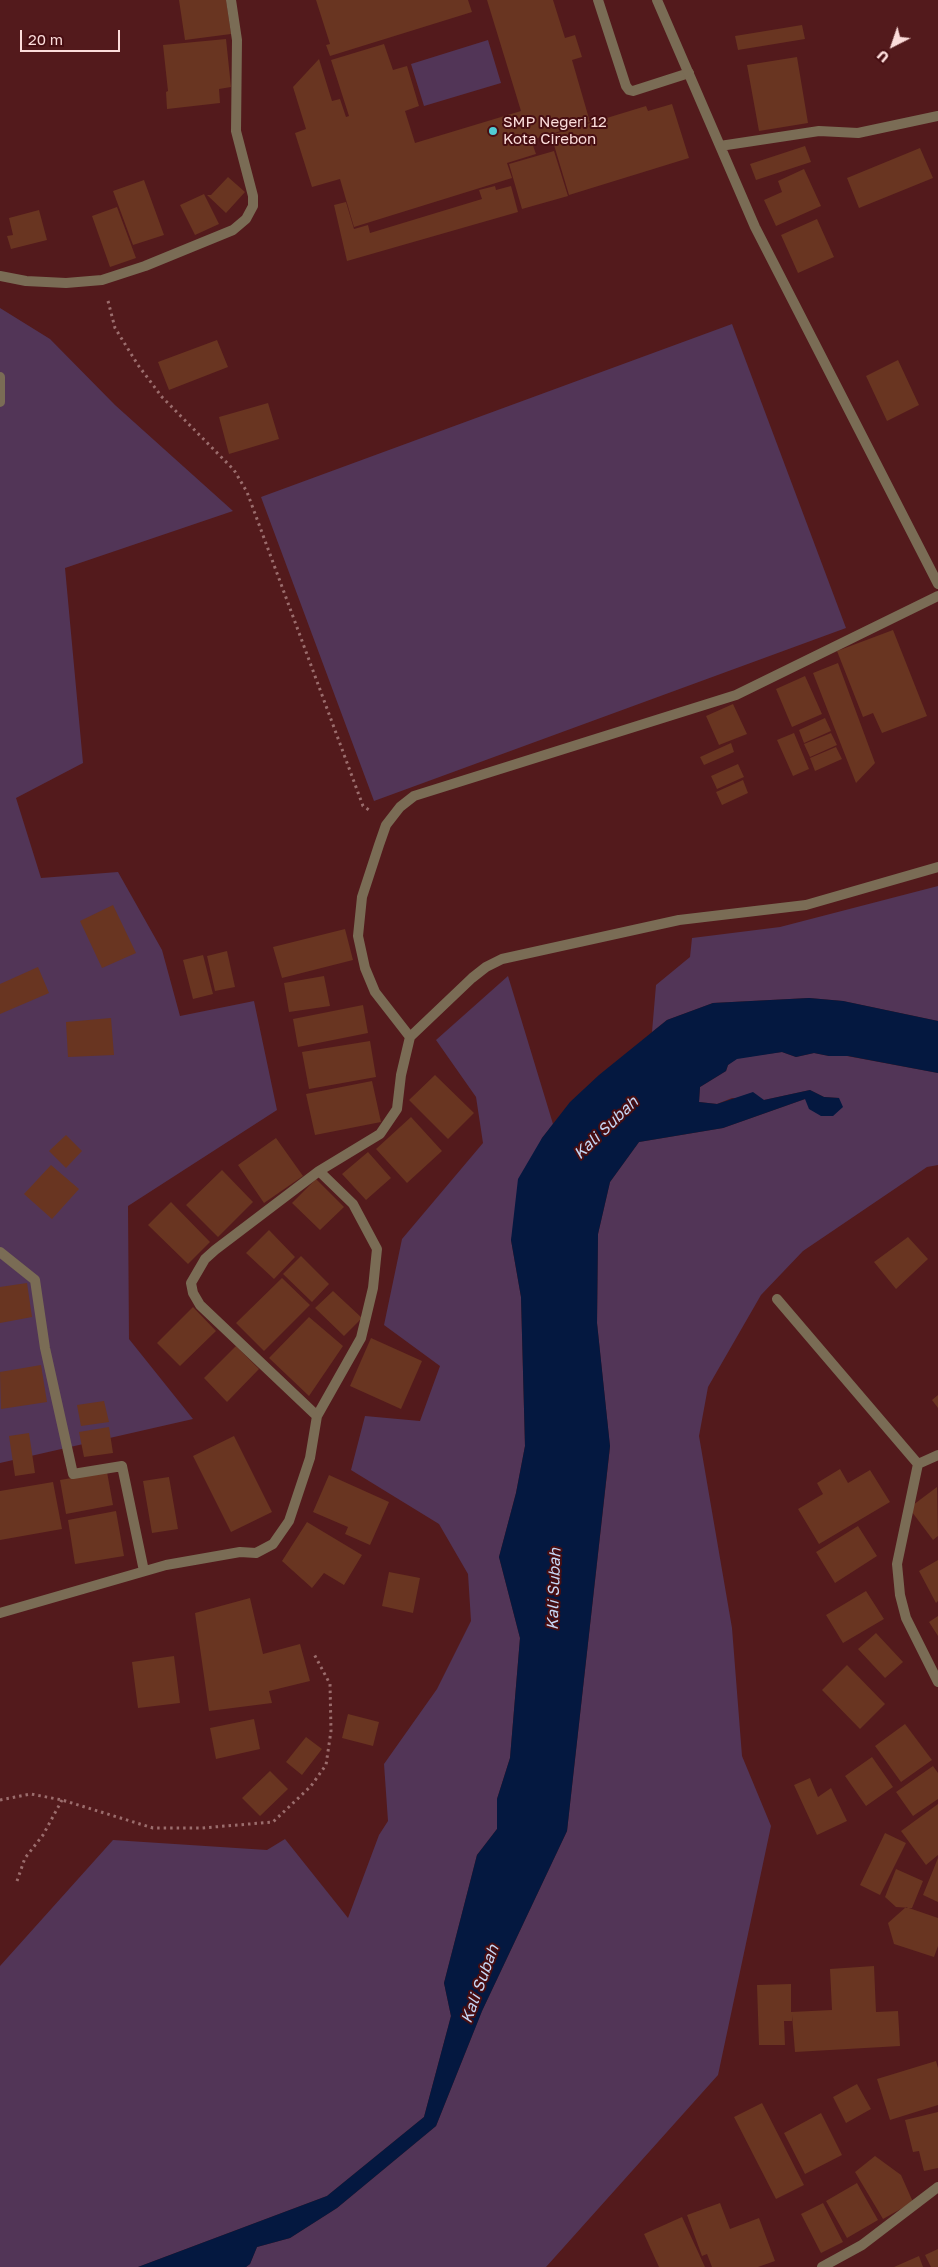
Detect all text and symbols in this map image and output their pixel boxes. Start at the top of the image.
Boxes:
scale bar [22,20,122,52]
north arrow [868,20,918,70]
text: 20 m [28,30,63,48]
text: U [873,47,892,66]
place label: SMP Negeri 12 Kota Cirebon [503,113,607,148]
marker: SMP Negeri 12 Kota Cirebon [487,125,499,137]
water label: Kali Subah [570,1093,642,1163]
water label: Kali Subah [543,1548,565,1630]
water label: Kali Subah [457,1942,503,2026]

